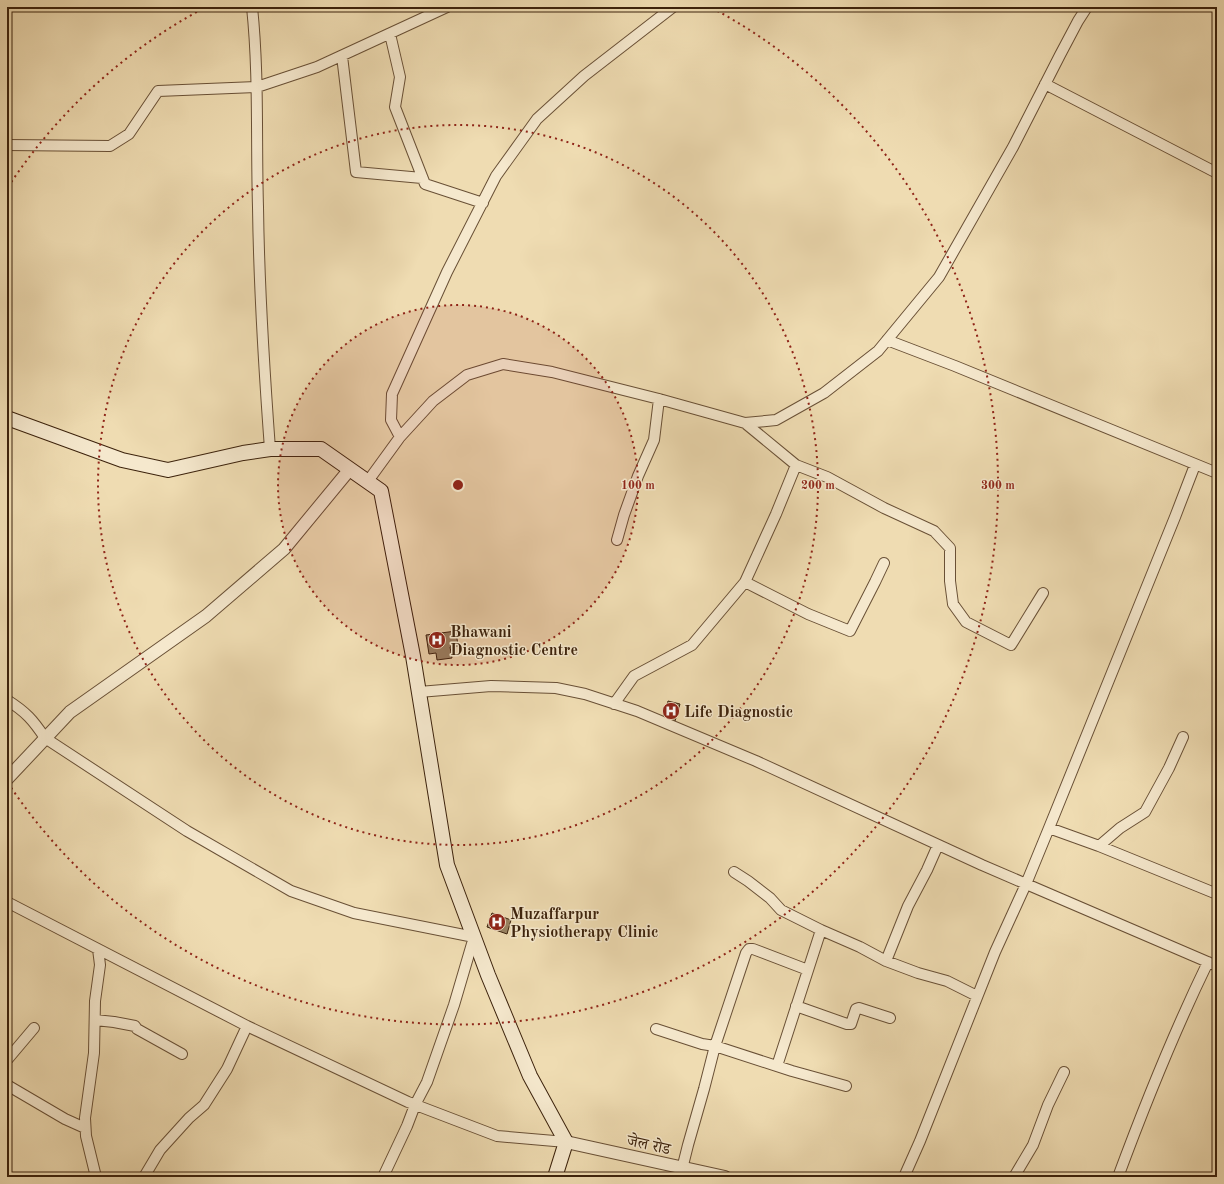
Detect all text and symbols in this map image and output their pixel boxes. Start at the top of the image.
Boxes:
centre of rings [451,478,465,492]
text: 100 m [621,480,655,492]
text: 200 m [801,480,835,492]
text: 300 m [981,480,1015,492]
place label: Bhawani Diagnostic Centre [450,625,578,659]
hospital icon: Bhawani Diagnostic Centre [427,630,447,650]
hospital icon: Life Diagnostic [661,701,681,721]
place label: Life Diagnostic [684,705,793,721]
place label: Muzaffarpur Physiotherapy Clinic [510,907,659,941]
hospital icon: Muzaffarpur Physiotherapy Clinic [487,912,507,932]
street label: जेल रोड [624,1130,673,1158]

